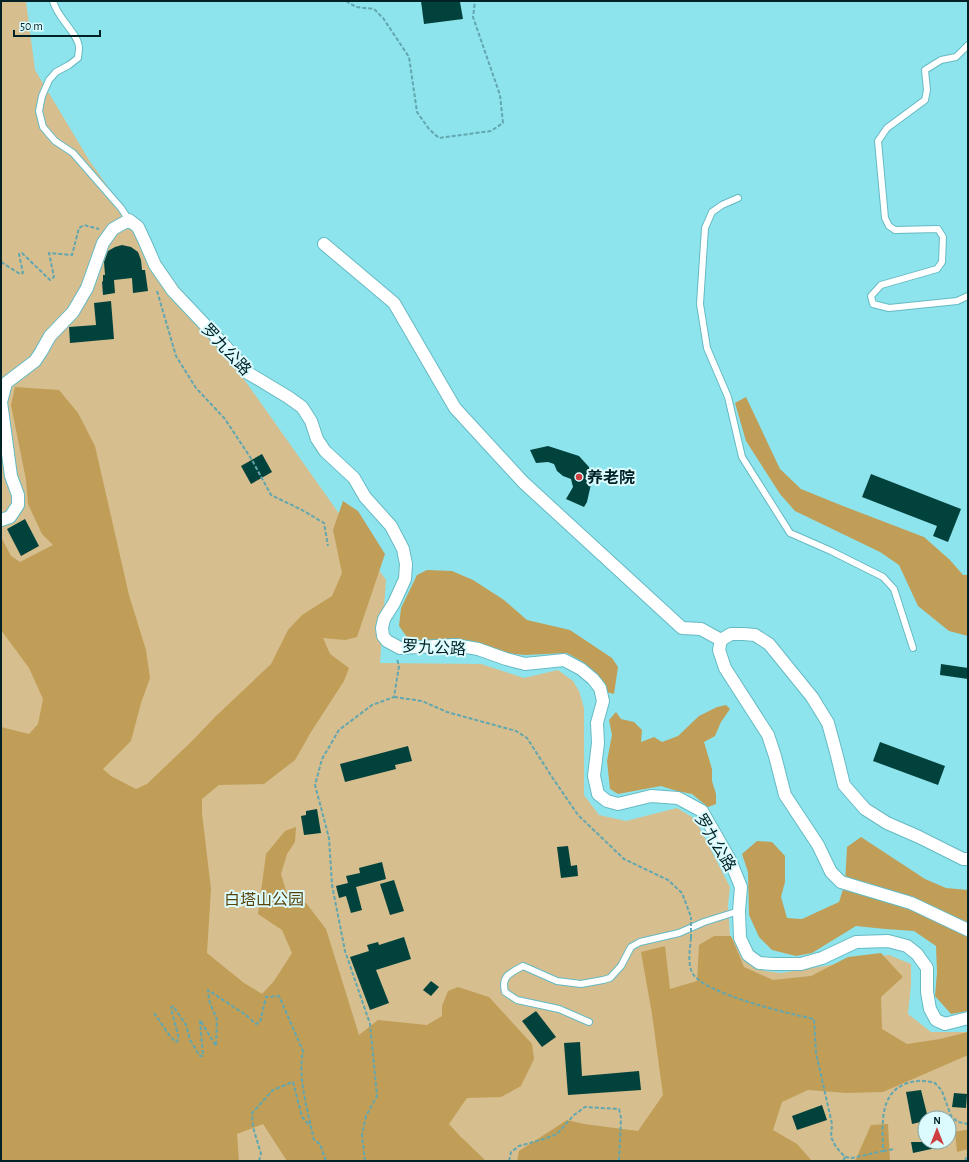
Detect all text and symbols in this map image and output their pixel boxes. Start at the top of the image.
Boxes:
scale bar [14,12,100,38]
text: 50 m [20,20,43,32]
street label: 罗九公路 [199,320,255,379]
place label: 养老院 [587,469,635,486]
marker: 养老院 [574,472,584,482]
street label: 罗九公路 [402,637,466,658]
street label: 罗九公路 [692,810,739,874]
park label: 白塔山公园 [224,891,304,908]
north arrow [917,1110,957,1150]
text: N [933,1115,941,1126]

